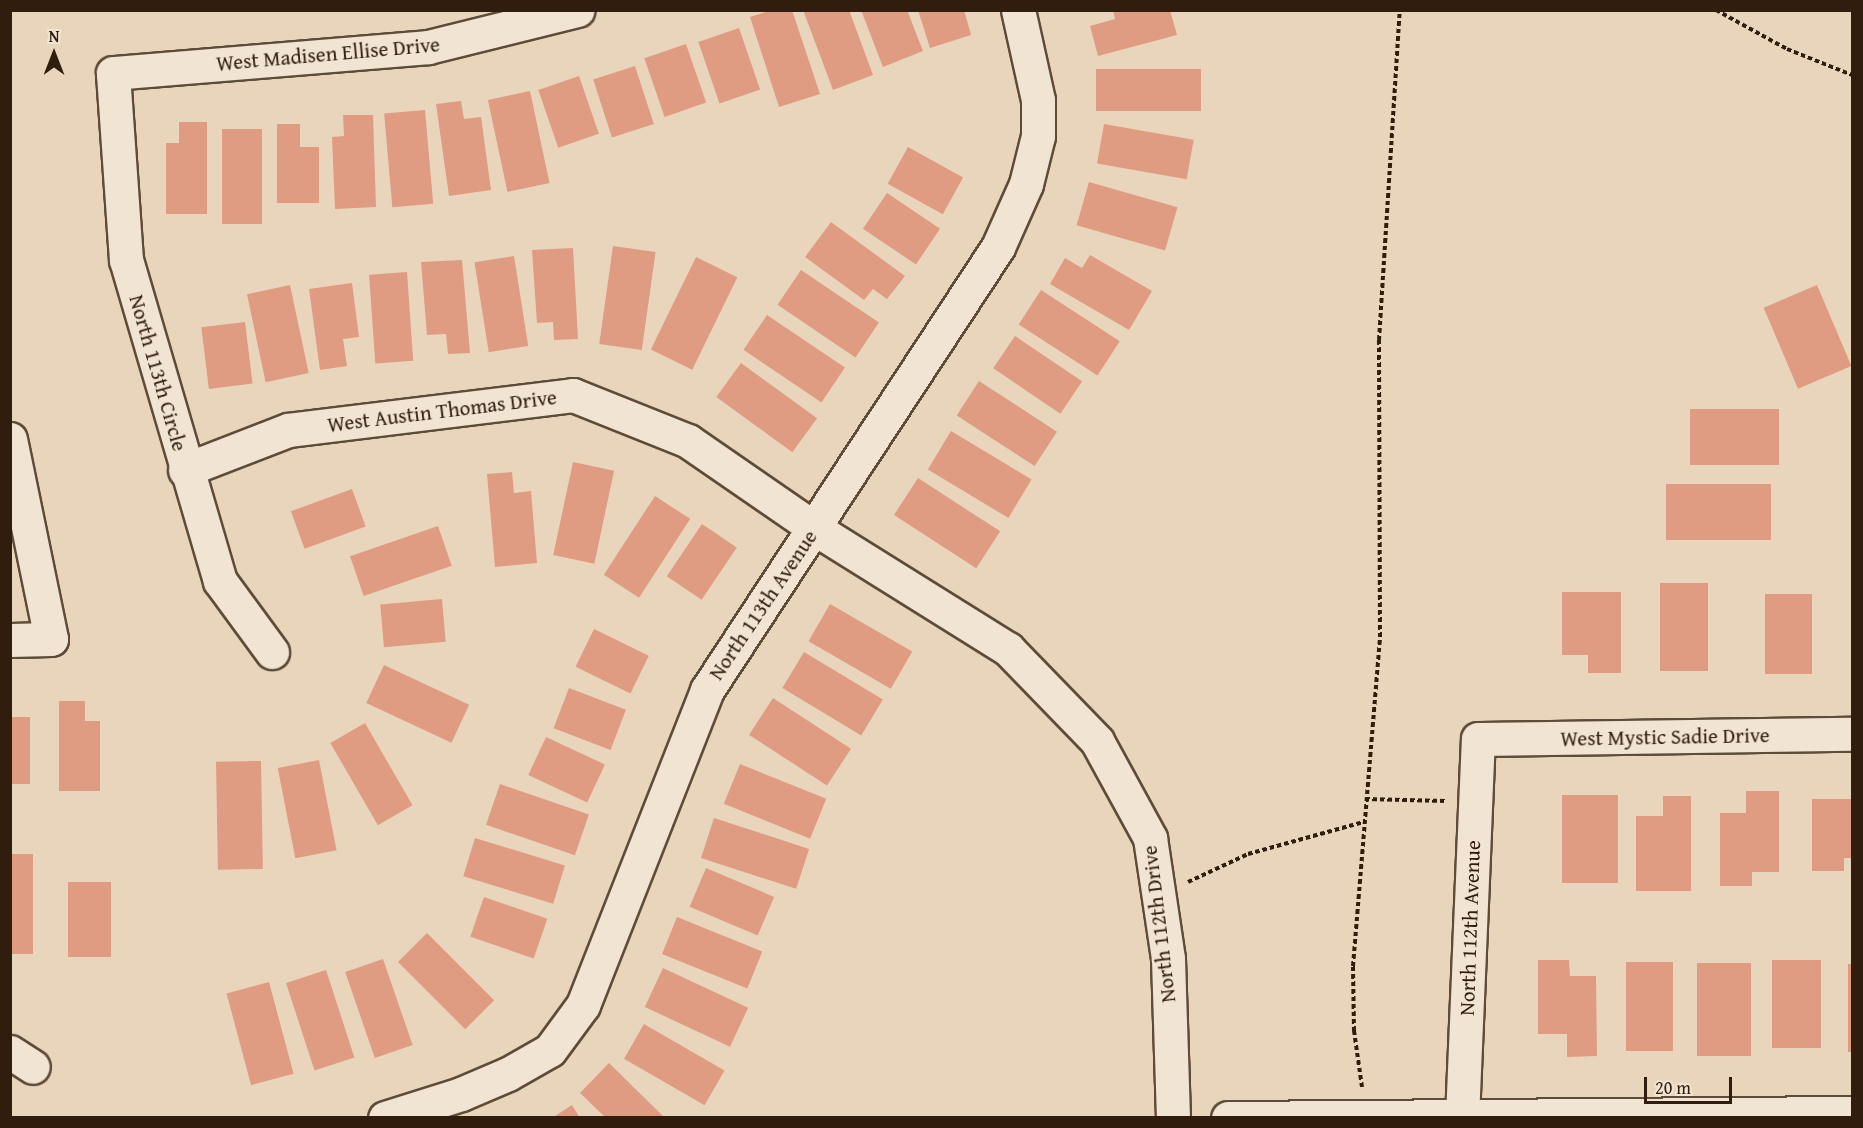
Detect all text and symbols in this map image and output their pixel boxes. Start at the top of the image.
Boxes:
north arrow [24,24,84,84]
text: N [49,24,59,48]
street label: West Madisen Ellise Drive [215,32,441,76]
street label: North 113th Circle [124,292,192,454]
street label: West Austin Thomas Drive [326,384,558,438]
street label: North 113th Avenue [703,525,823,685]
street label: West Mystic Sadie Drive [1560,723,1770,751]
street label: North 112th Avenue [1454,840,1486,1016]
street label: North 112th Drive [1137,844,1181,1004]
scale bar [1647,1065,1736,1103]
text: 20 m [1655,1074,1691,1101]

